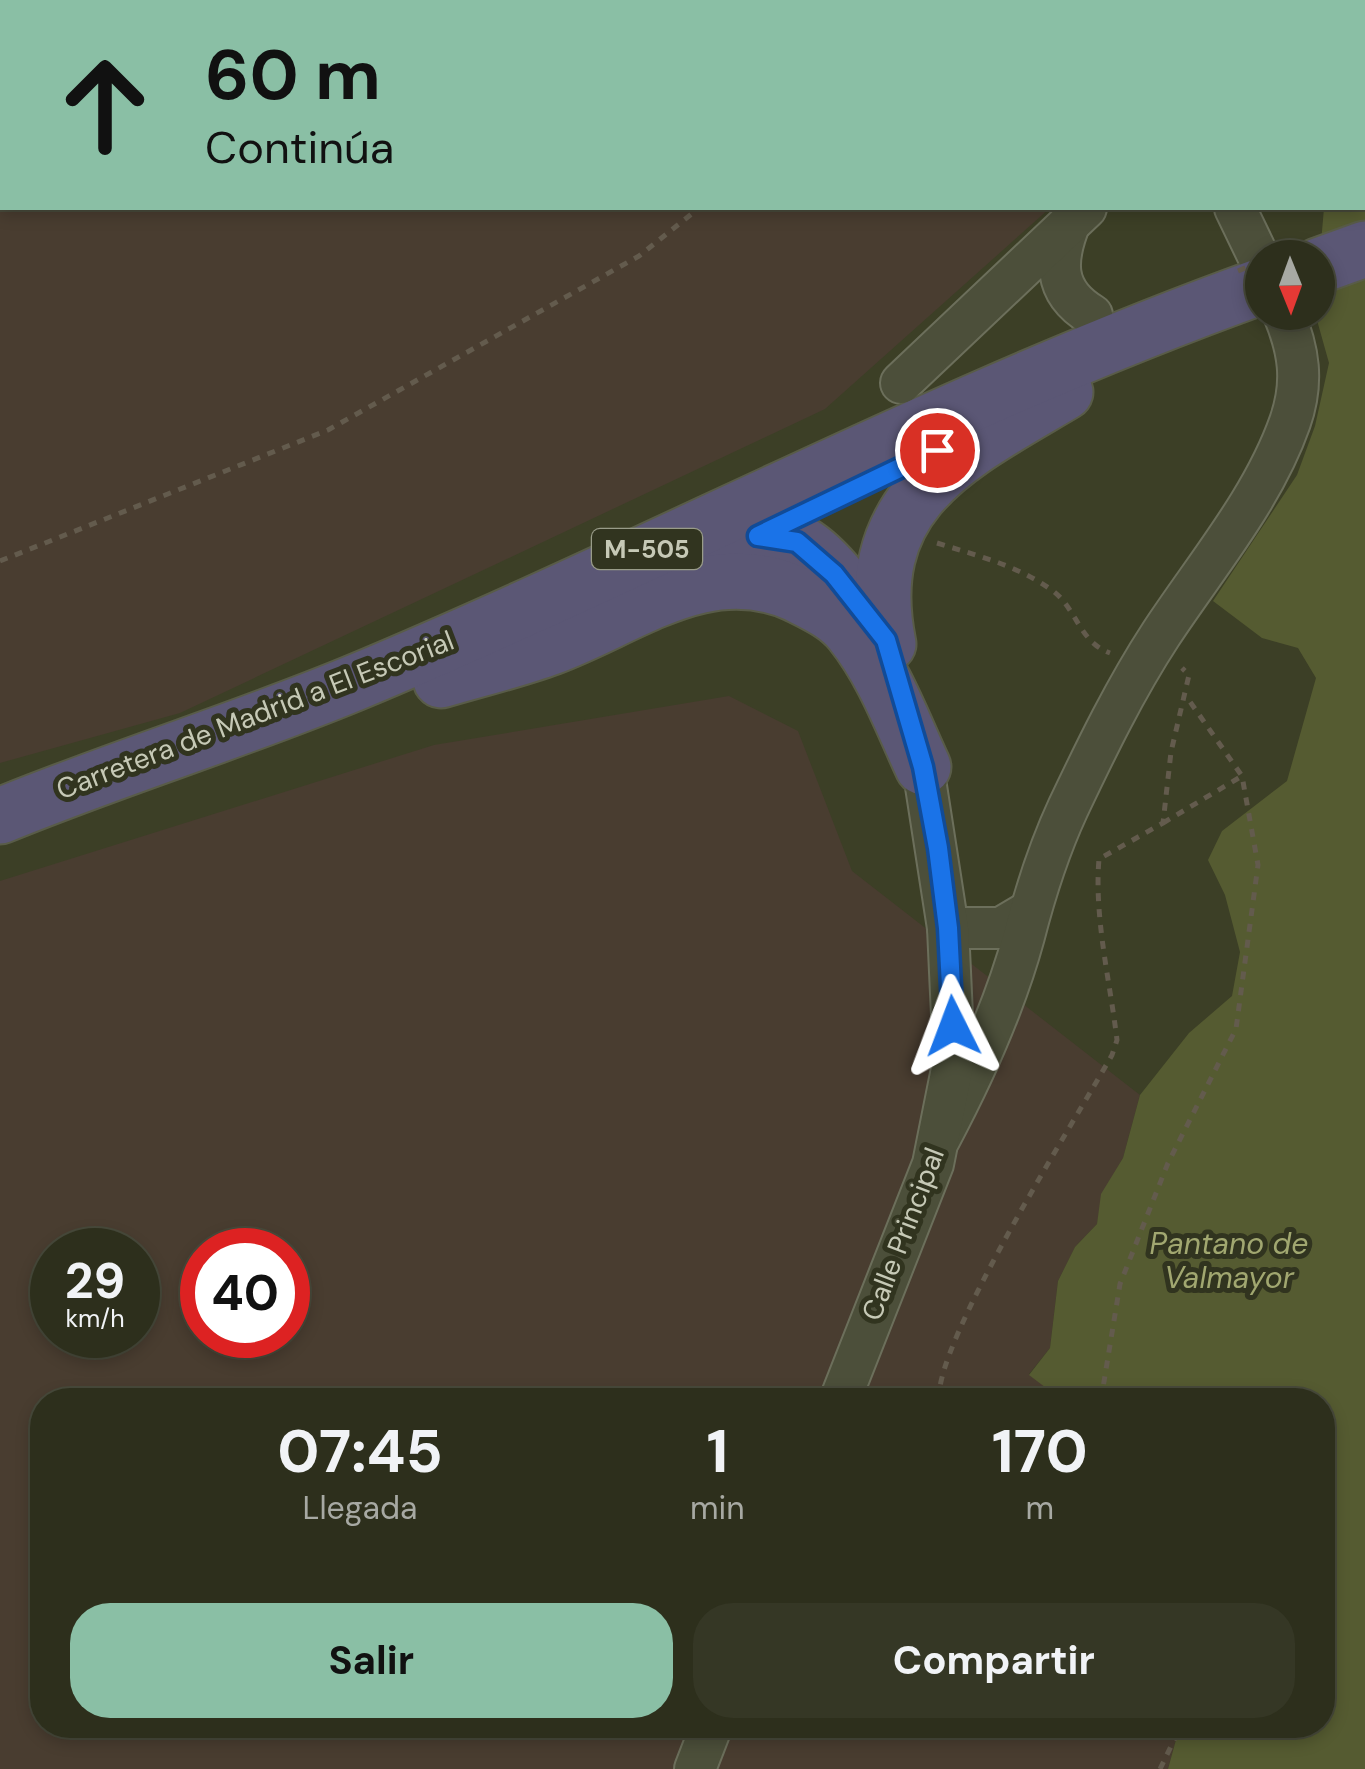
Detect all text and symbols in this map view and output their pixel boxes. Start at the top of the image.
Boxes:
text: 60 m [205,30,381,121]
icon: ahead [40,40,170,170]
text: Continúa [205,118,394,177]
north arrow [1245,240,1335,330]
map controls [1245,240,1335,330]
pin [895,408,980,493]
icon: arrive [910,423,965,478]
road number: M-505 [592,529,702,569]
street label: Carretera de Madrid a El Escorial [51,622,459,808]
position arrow [901,974,1005,1078]
street label: Calle Principal [853,1142,953,1326]
water label: Pantano de Valmayor [1150,1224,1308,1297]
speed limit sign: 40 [180,1228,310,1358]
text: 29 [65,1248,125,1314]
text: km/h [65,1302,125,1335]
text: 07:45 [277,1412,443,1491]
text: 1 [706,1412,728,1491]
text: 170 [992,1412,1088,1491]
text: Llegada [303,1487,417,1529]
text: min [690,1487,745,1529]
text: m [1026,1487,1054,1529]
button: Salir [70,1603,673,1718]
button: Compartir [693,1603,1295,1718]

